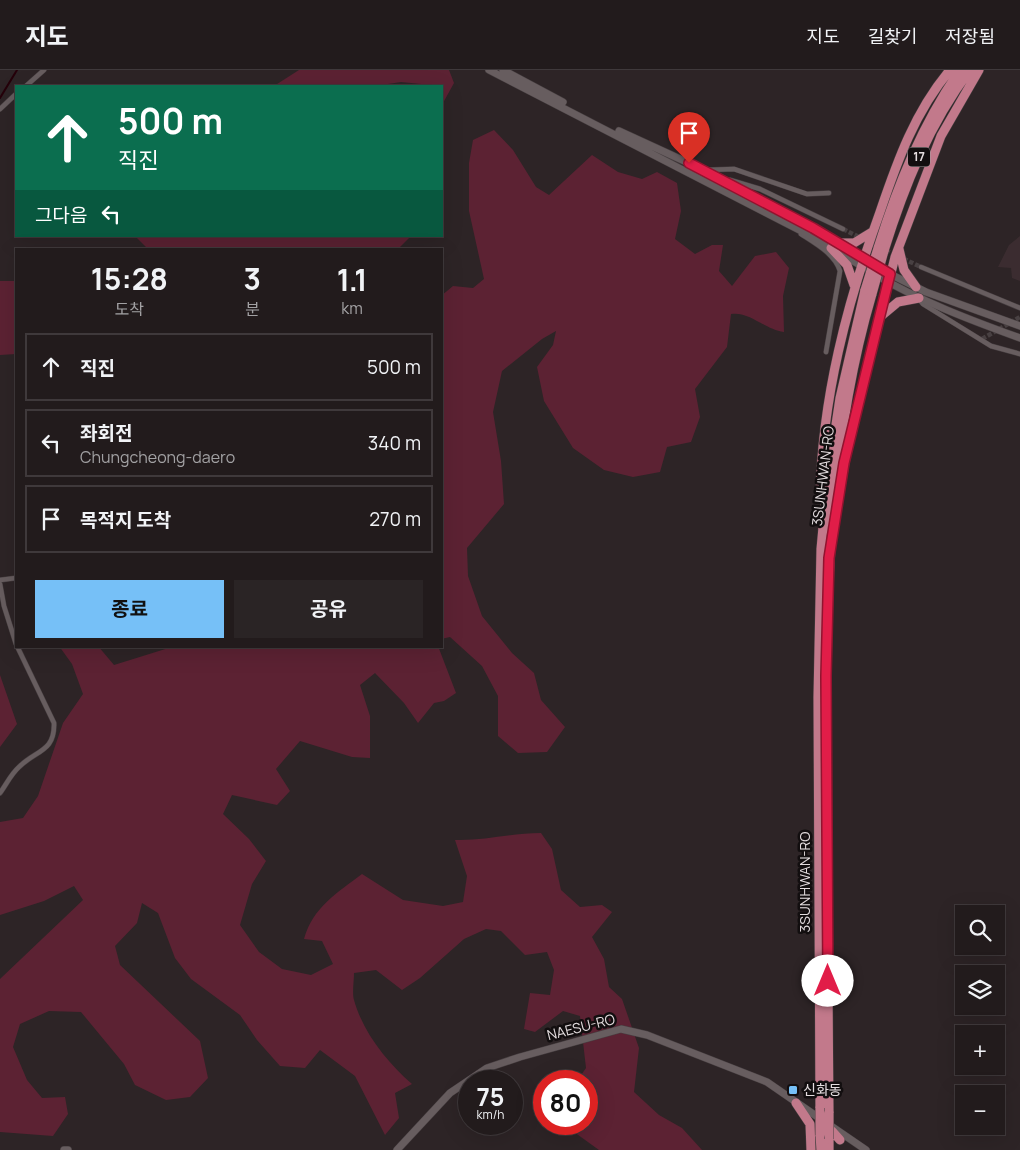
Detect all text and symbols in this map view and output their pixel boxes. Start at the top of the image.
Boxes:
text: 지도 [25,19,69,52]
text: 지도 [807,24,840,48]
text: 길찾기 [868,24,917,48]
text: 저장됨 [945,24,995,48]
text: 500 m [118,97,223,145]
icon: ahead [35,105,100,170]
pin [668,112,710,163]
icon: arrive [675,119,703,147]
text: 직진 [118,145,158,175]
road number: 17 [908,147,930,166]
icon: left [97,200,125,228]
text: 그다음 [35,202,87,228]
text: 15:28 [91,258,168,299]
text: 3 [244,258,261,299]
text: 1.1 [337,259,367,300]
text: km [341,297,363,319]
text: 도착 [115,298,144,320]
text: 분 [245,298,260,320]
icon: ahead [37,353,65,381]
text: 500 m [367,354,421,380]
text: 직진 [80,355,115,381]
text: 좌회전 [80,420,132,446]
street label: 3SUNHWAN-RO [807,425,838,527]
icon: left [37,429,65,457]
text: 340 m [368,430,421,456]
text: Chungcheong-daero [80,446,235,468]
icon: arrive [37,505,65,533]
text: 270 m [369,506,421,532]
text: 목적지 도착 [80,507,171,533]
button: 종료 [35,580,224,638]
button: 공유 [234,580,423,638]
street label: 3SUNHWAN-RO [795,832,814,932]
map controls [955,905,1005,1135]
button: search [955,905,1005,955]
position arrow [801,954,853,1006]
button: layers [955,965,1005,1015]
street label: NAESU-RO [545,1009,617,1044]
button: + [955,1025,1005,1075]
speed limit sign: 80 [533,1070,598,1135]
text: 75 [477,1079,505,1114]
place label: 신화동 [803,1080,842,1099]
marker: 신화동 [787,1084,799,1096]
button: − [955,1085,1005,1135]
text: km/h [477,1106,504,1123]

